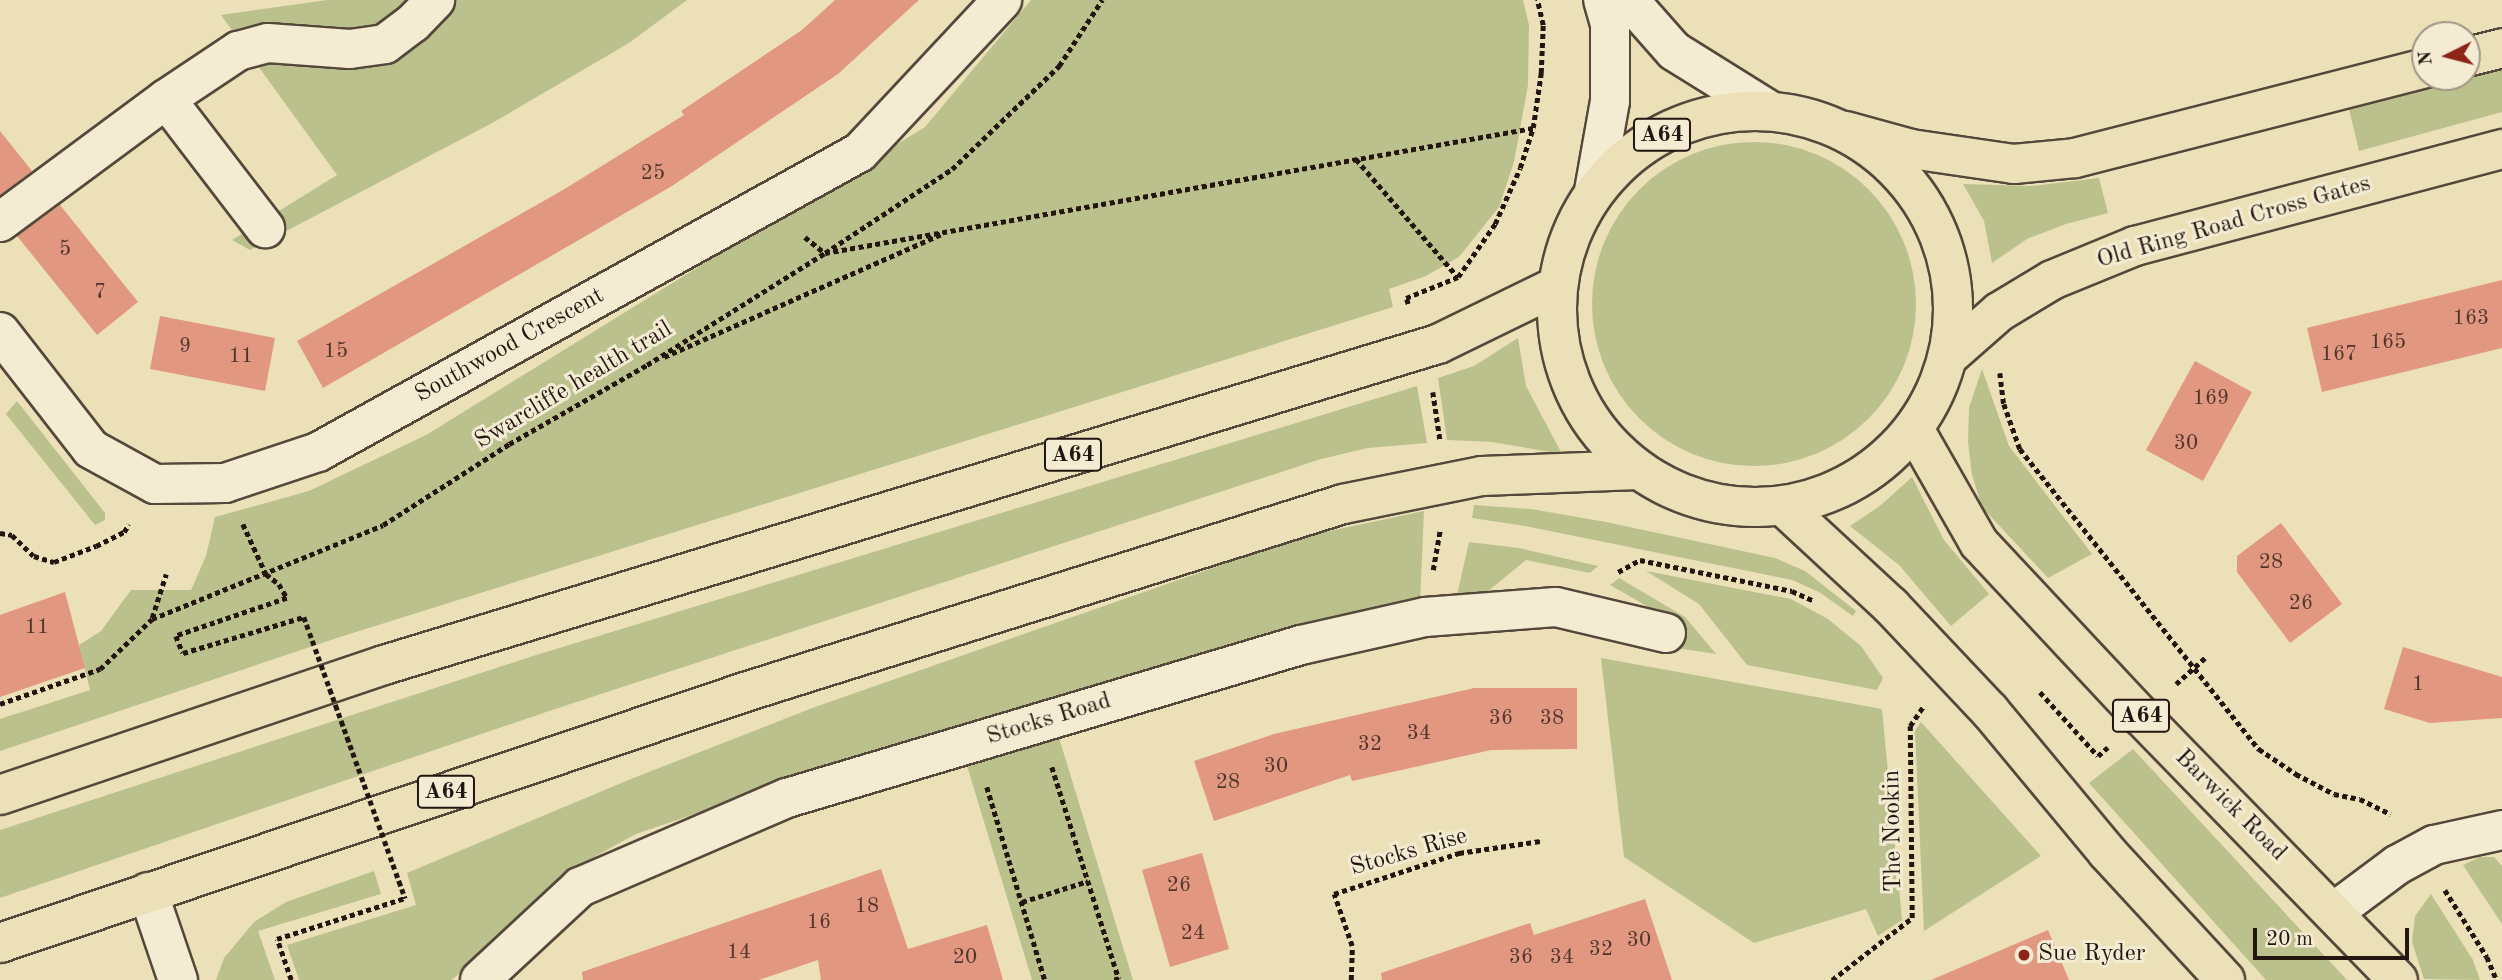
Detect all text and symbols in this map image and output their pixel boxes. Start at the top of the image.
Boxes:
north arrow [2411,21,2481,91]
text: N [2416,50,2437,66]
road number: A64 [1632,116,1692,154]
house number: 25 [641,161,665,187]
street label: Old Ring Road Cross Gates [2094,170,2374,276]
house number: 5 [59,237,71,263]
house number: 7 [94,280,106,306]
street label: Southwood Crescent [410,282,610,410]
house number: 163 [2453,306,2489,332]
street label: Swarcliffe health trail [470,316,678,456]
house number: 165 [2370,330,2406,356]
house number: 9 [179,334,191,360]
house number: 15 [324,339,348,365]
house number: 167 [2321,342,2357,368]
house number: 11 [229,344,253,370]
house number: 169 [2193,386,2229,412]
house number: 30 [2174,431,2198,457]
road number: A64 [1043,436,1103,475]
house number: 28 [2259,550,2283,576]
house number: 26 [2289,591,2313,617]
house number: 11 [25,615,49,641]
house number: 1 [2412,672,2424,698]
street label: Stocks Road [983,687,1115,753]
road number: A64 [2111,696,2171,736]
house number: 36 [1489,706,1513,732]
house number: 38 [1540,706,1564,732]
house number: 34 [1407,721,1431,747]
house number: 32 [1358,732,1382,758]
street label: Barwick Road [2168,744,2292,868]
house number: 30 [1264,754,1288,780]
house number: 28 [1216,770,1240,796]
street label: The Nookin [1879,770,1909,892]
road number: A64 [416,772,476,812]
street label: Stocks Rise [1347,823,1471,883]
house number: 26 [1167,873,1191,899]
house number: 18 [855,894,879,920]
house number: 16 [807,910,831,936]
scale bar [2257,914,2413,958]
house number: 24 [1181,921,1205,947]
house number: 30 [1627,928,1651,954]
text: 20 m [2266,929,2313,950]
house number: 32 [1589,937,1613,963]
house number: 14 [727,940,751,966]
place label: Sue Ryder [2038,941,2146,969]
house number: 20 [953,945,977,971]
house number: 36 [1509,945,1533,971]
house number: 34 [1550,945,1574,971]
marker: Sue Ryder [2016,947,2032,963]

